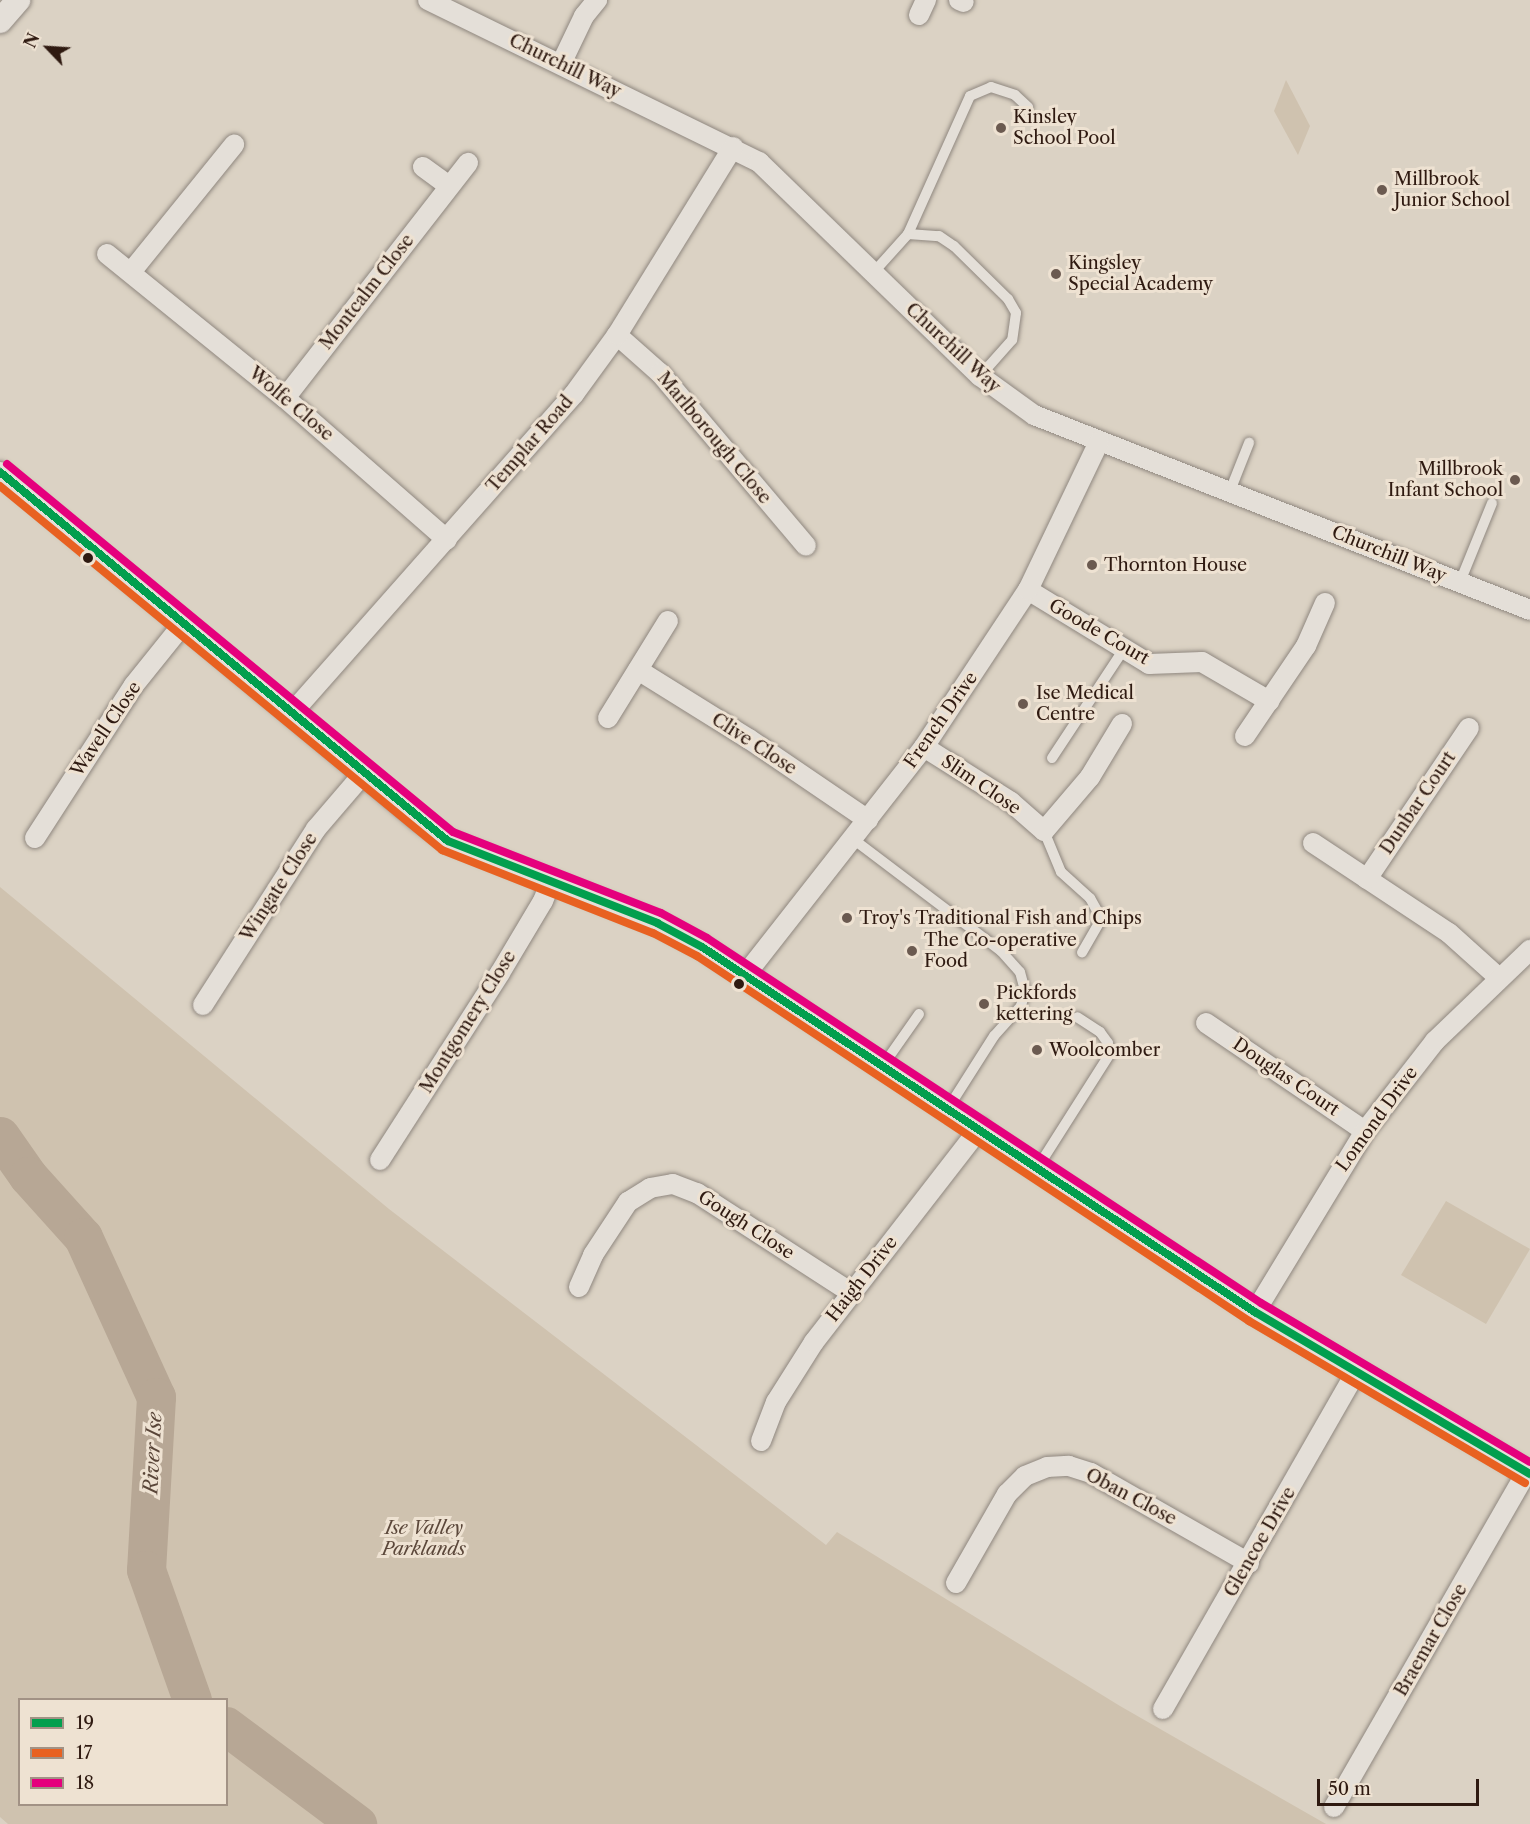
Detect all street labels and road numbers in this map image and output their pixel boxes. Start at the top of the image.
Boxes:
street label: Churchill Way [505,29,625,103]
street label: Montcalm Close [315,230,419,354]
street label: Churchill Way [901,298,1005,398]
street label: Wolfe Close [244,362,338,446]
street label: Marlborough Close [653,368,775,508]
street label: Templar Road [482,391,578,497]
street label: Churchill Way [1328,521,1450,587]
street label: Goode Court [1045,595,1153,669]
street label: French Drive [900,668,982,772]
street label: Wavell Close [66,677,146,781]
street label: Clive Close [708,709,800,779]
street label: Dunbar Court [1376,747,1460,859]
street label: Slim Close [937,751,1025,819]
street label: Wingate Close [236,829,322,945]
street label: Montgomery Close [415,947,521,1097]
street label: Douglas Court [1229,1033,1343,1121]
street label: Lomond Drive [1332,1062,1422,1176]
street label: Gough Close [694,1186,798,1264]
street label: Haigh Drive [822,1232,902,1326]
street label: Oban Close [1082,1464,1180,1530]
street label: Glencoe Drive [1220,1483,1300,1601]
street label: Braemar Close [1390,1580,1472,1700]

